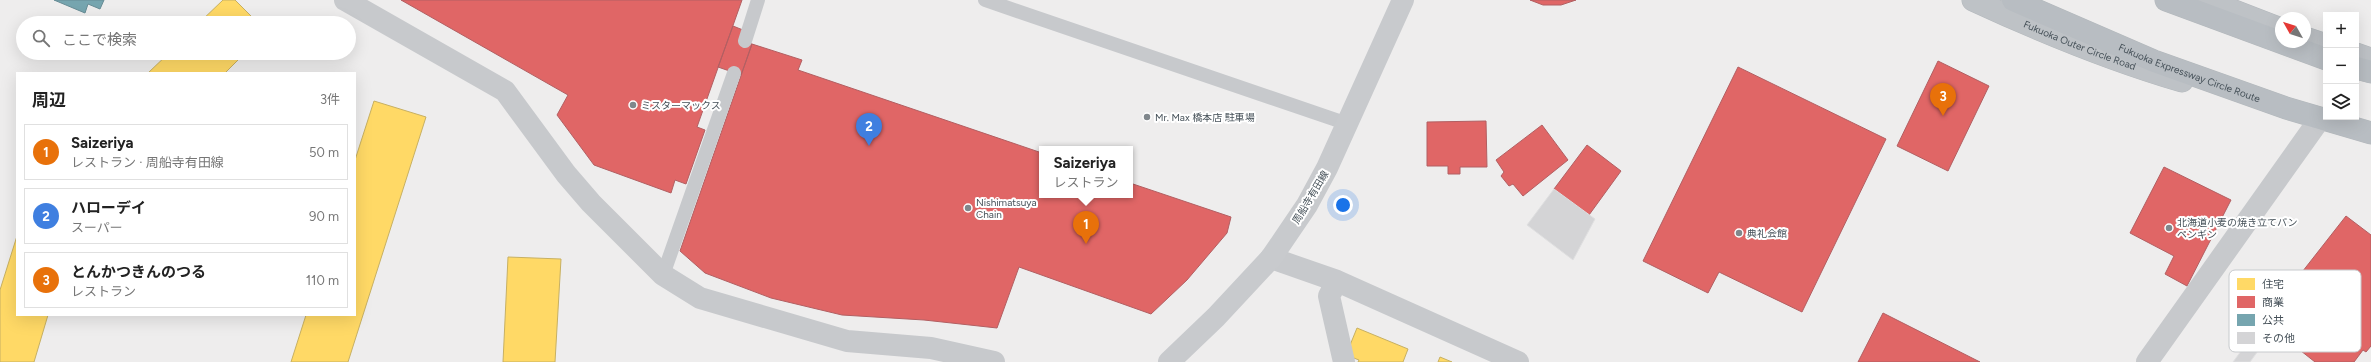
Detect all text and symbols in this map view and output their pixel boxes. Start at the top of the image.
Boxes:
north arrow [2275,12,2311,48]
map controls [2323,12,2359,120]
button: + [2323,12,2359,48]
search box [16,16,356,60]
street label: Fukuoka Outer Circle Road [2022,17,2138,73]
icon: search [30,27,52,49]
text: ここで検索 [62,31,137,49]
street label: Fukuoka Expressway Circle Route [2117,40,2263,106]
button: − [2323,48,2359,84]
pin: 3 [1930,83,1956,116]
button: layers [2323,84,2359,120]
text: 周辺 [32,90,66,110]
text: 3件 [320,92,340,107]
place label: ミスターマックス [641,99,721,112]
marker: ミスターマックス [628,100,638,110]
place label: Mr. Max 橋本店 駐車場 [1155,111,1255,124]
marker: Mr. Max 橋本店 駐車場 [1142,112,1152,122]
pin: 2 [856,113,882,146]
text: Saizeriya [71,134,134,152]
text: 1 [43,145,49,160]
text: 50 m [309,145,339,160]
popup [1039,146,1133,198]
text: Saizeriya [1053,154,1116,172]
text: レストラン · 周船寺有田線 [71,155,224,170]
street label: 周船寺有田線 [1289,168,1331,226]
text: レストラン [1053,175,1119,190]
your location [1333,195,1353,215]
place label: Nishimatsuya Chain [976,196,1037,221]
text: ハローデイ [71,199,146,217]
marker: Nishimatsuya Chain [963,203,973,213]
text: 2 [42,209,50,224]
text: 90 m [309,209,339,224]
pin: 1 [1073,211,1099,244]
place label: 北海道小麦の焼き立てパン ペンギン [2177,216,2298,241]
text: スーパー [71,220,123,235]
marker: 北海道小麦の焼き立てパン ペンギン [2164,223,2174,233]
place label: 典礼会館 [1747,227,1787,240]
marker: 典礼会館 [1734,228,1744,238]
text: とんかつきんのつる [71,263,206,281]
legend [2229,270,2361,352]
text: 3 [42,273,50,288]
text: 110 m [306,273,339,288]
text: 住宅 [2262,278,2284,291]
text: レストラン [71,284,136,299]
text: 商業 [2262,296,2284,309]
text: 公共 [2262,314,2284,327]
text: その他 [2262,332,2295,345]

